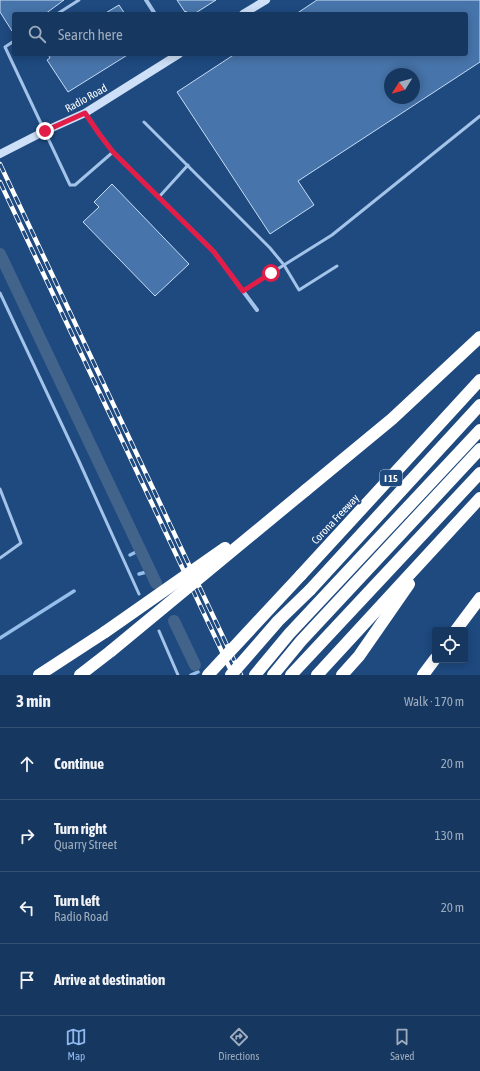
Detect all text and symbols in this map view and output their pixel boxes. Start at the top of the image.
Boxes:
search box [12,12,468,56]
icon: search [26,23,48,45]
text: Search here [58,26,123,43]
north arrow [384,68,420,104]
street label: Radio Road [63,82,109,114]
route end [36,122,54,140]
route start [262,264,280,282]
road number: I 15 [380,470,402,486]
street label: Corona Freeway [309,491,361,546]
map controls [432,627,468,663]
button: locate [432,627,468,663]
text: 3 min [16,691,51,711]
text: Walk · 170 m [404,694,464,709]
icon: ahead [16,753,38,775]
text: Continue [54,755,104,772]
text: 20 m [441,756,464,771]
text: Turn right [54,820,107,837]
icon: right [16,825,38,847]
text: 130 m [435,828,464,843]
text: Quarry Street [54,837,117,852]
text: Turn left [54,892,100,909]
icon: left [16,897,38,919]
text: 20 m [441,900,464,915]
text: Radio Road [54,909,108,924]
icon: arrive [16,969,38,991]
text: Arrive at destination [54,971,165,988]
tab: Map [65,1026,87,1062]
tab: Directions [218,1026,259,1062]
tab: Saved [390,1026,415,1062]

